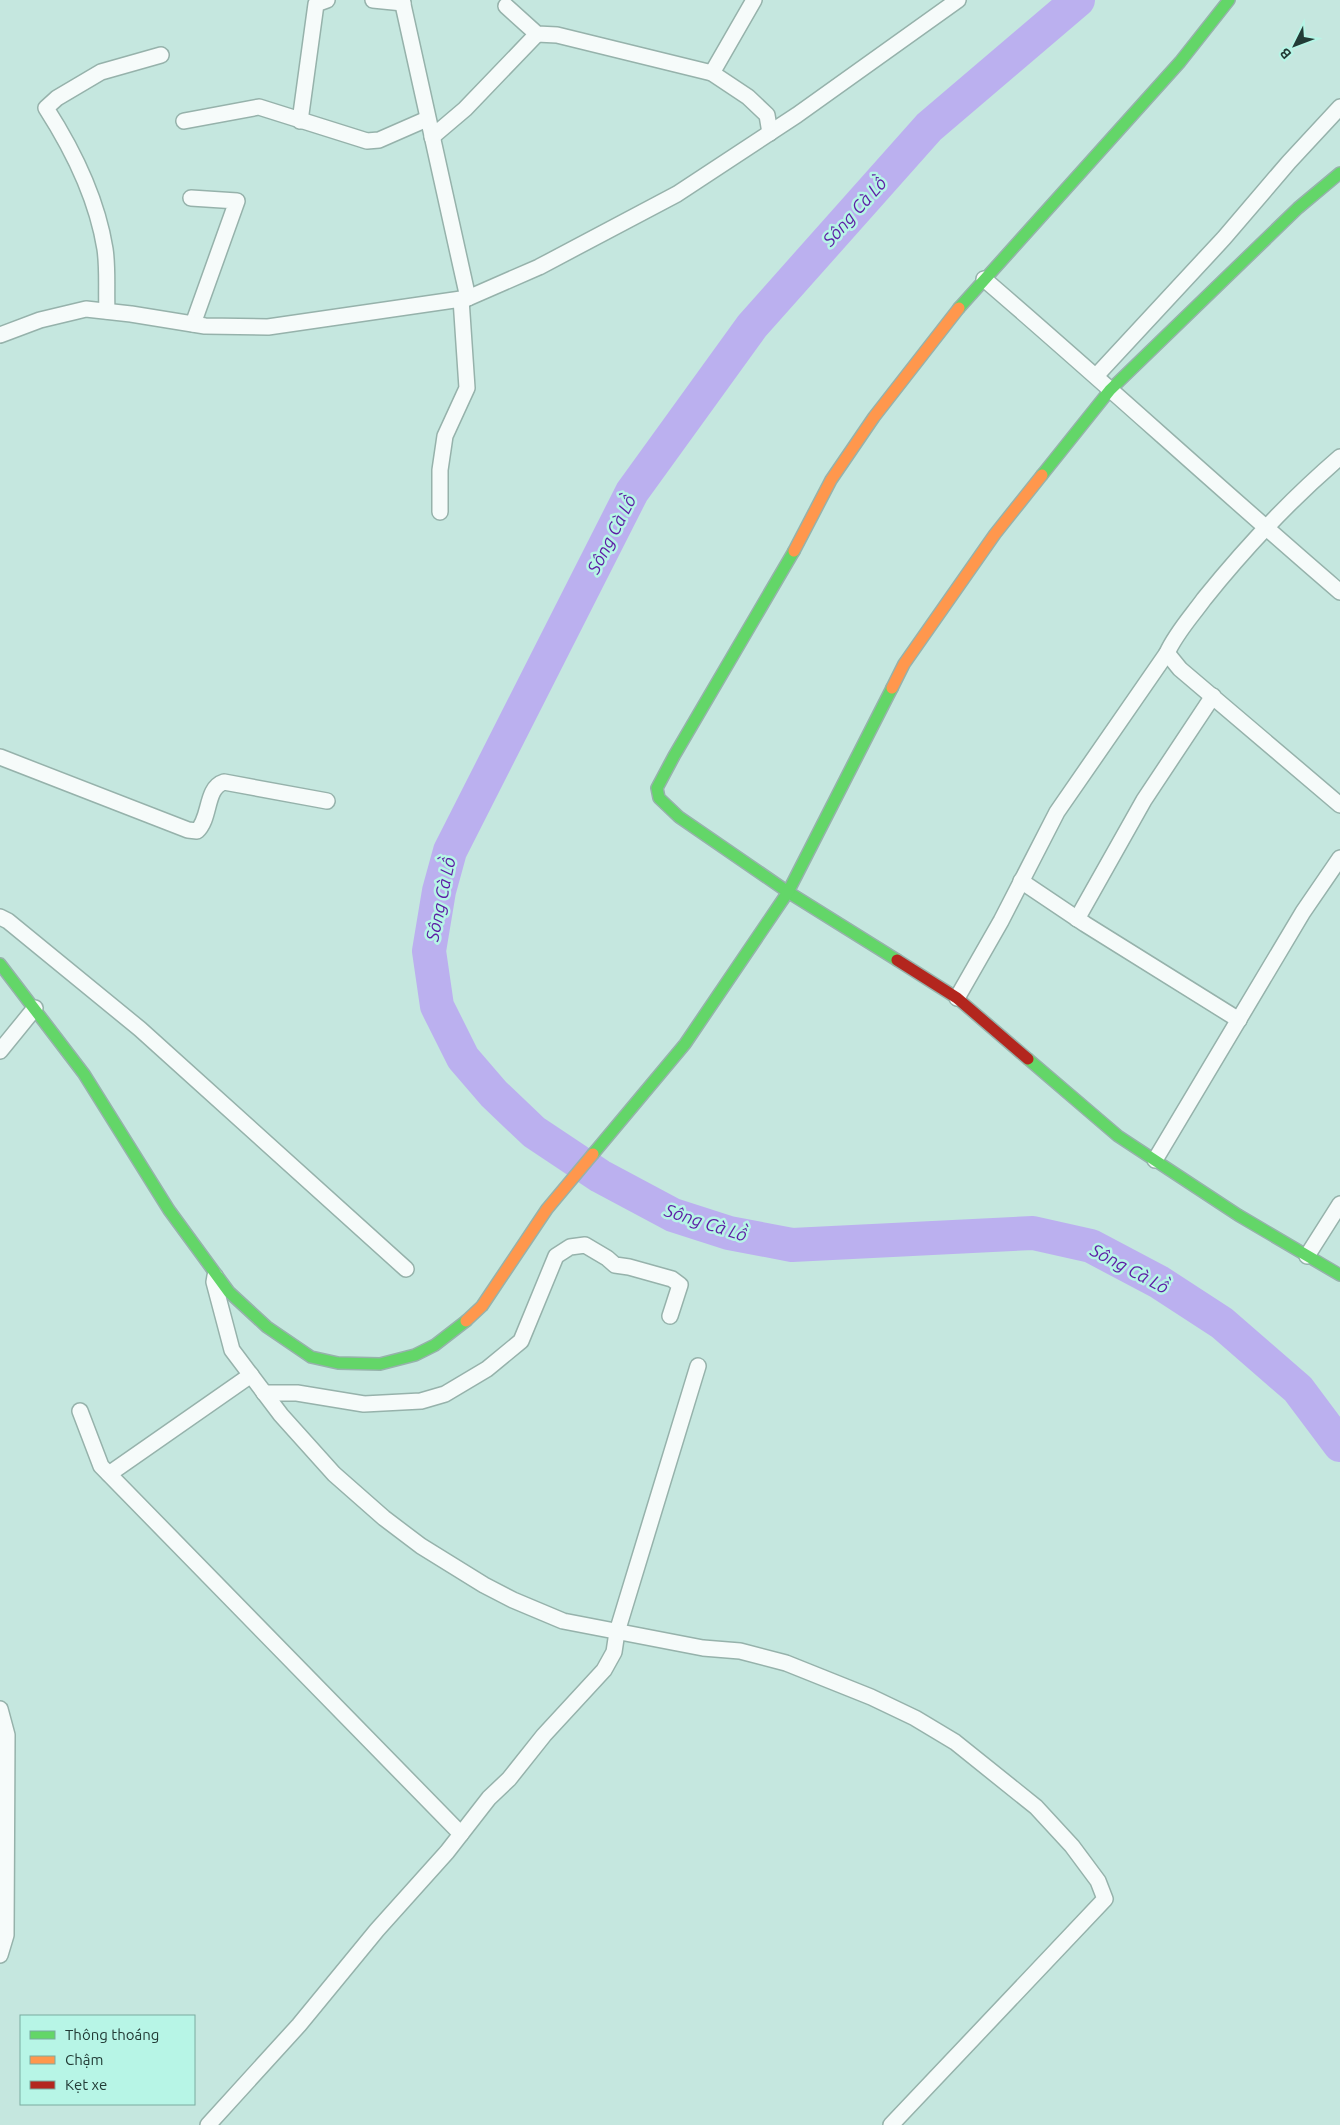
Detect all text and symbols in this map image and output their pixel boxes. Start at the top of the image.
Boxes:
north arrow [1270,20,1320,70]
text: B [1276,45,1294,63]
water label: Sông Cà Lồ [816,171,890,250]
water label: Sông Cà Lồ [580,490,639,577]
water label: Sông Cà Lồ [419,854,459,944]
water label: Sông Cà Lồ [661,1197,751,1245]
water label: Sông Cà Lồ [1087,1237,1174,1297]
legend [20,2015,195,2105]
text: Thông thoáng [65,2026,159,2043]
text: Chậm [65,2051,103,2068]
text: Kẹt xe [65,2076,107,2093]

